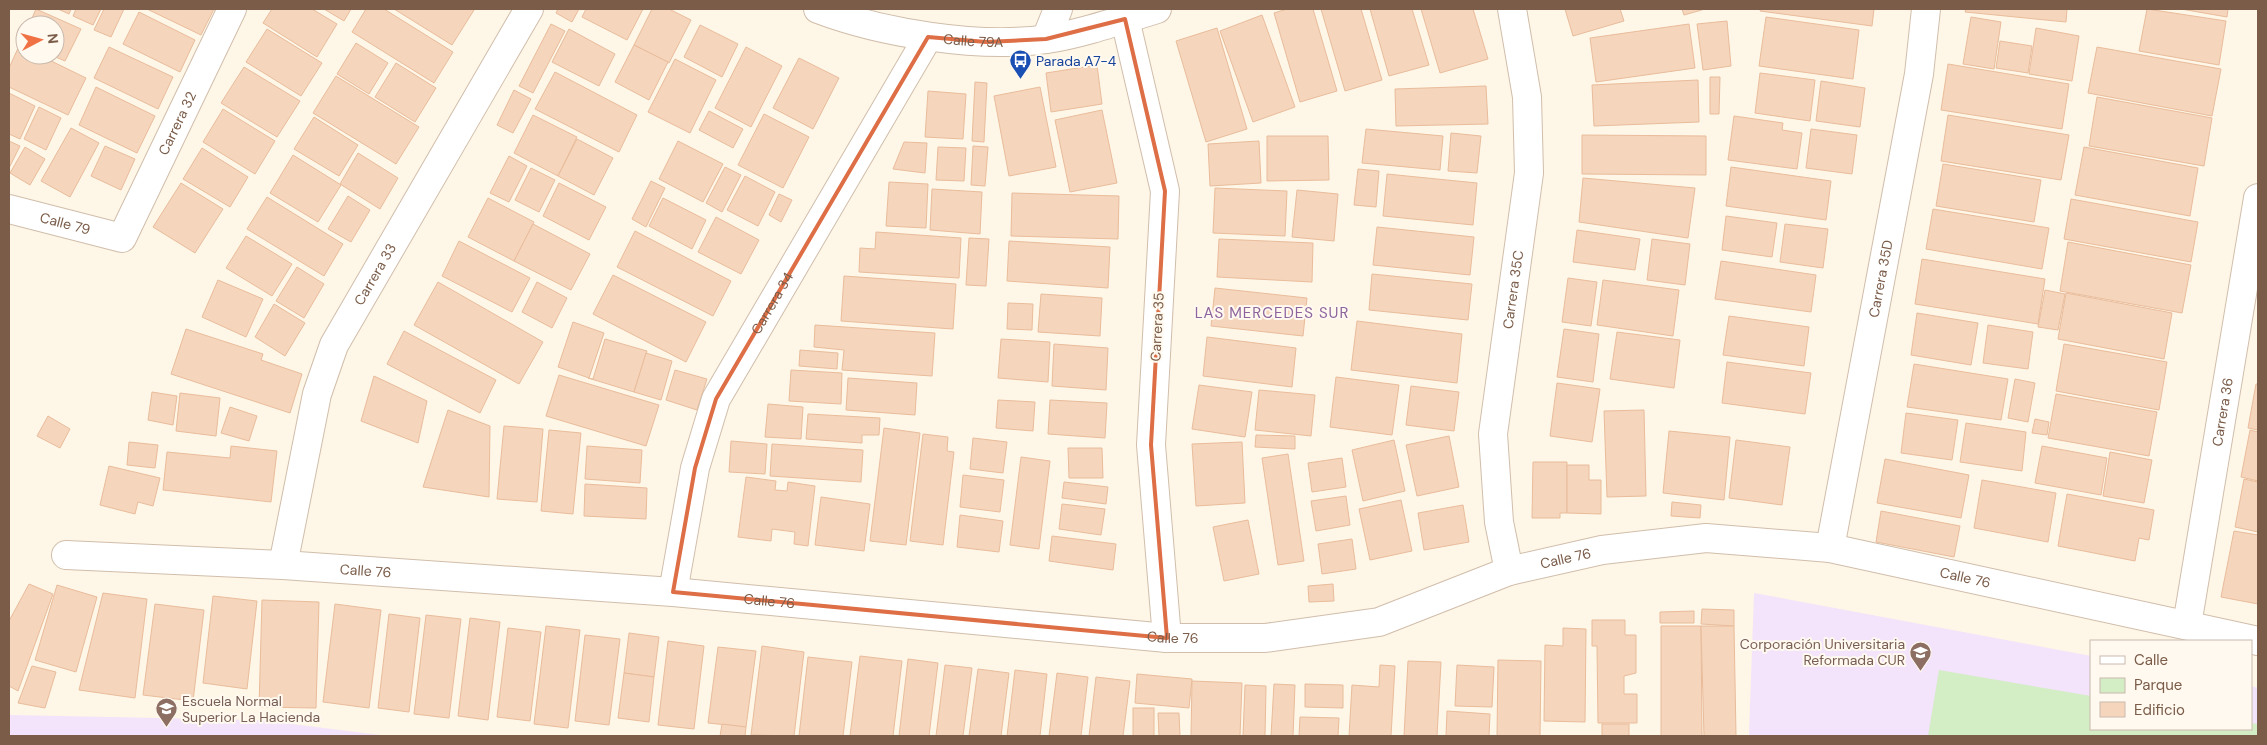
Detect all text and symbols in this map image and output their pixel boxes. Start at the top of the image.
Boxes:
north arrow [15,15,65,65]
street label: Calle 79A [942,29,1003,51]
text: N [43,33,62,45]
bus stop icon: Parada A7-4 [1008,49,1032,80]
place label: Parada A7-4 [1036,52,1117,70]
street label: Carrera 32 [154,88,200,158]
street label: Calle 79 [38,208,93,239]
street label: Carrera 35D [1864,238,1897,319]
street label: Carrera 33 [350,240,400,309]
street label: Carrera 35C [1499,249,1527,330]
street label: Carrera 34 [747,268,798,338]
street label: Carrera 35 [1146,292,1168,362]
district label: LAS MERCEDES SUR [1195,303,1349,323]
street label: Carrera 36 [2208,376,2237,448]
street label: Calle 76 [1538,544,1593,573]
street label: Calle 76 [339,560,392,581]
street label: Calle 76 [1938,563,1992,592]
street label: Calle 76 [743,590,796,612]
street label: Calle 76 [1146,627,1198,647]
place label: Corporación Universitaria Reformada CUR [1740,635,1905,669]
school or university icon: Corporación Universitaria Reformada CUR [1909,640,1933,671]
legend [2090,640,2252,730]
text: Calle [2134,650,2168,670]
text: Parque [2134,675,2182,695]
place label: Escuela Normal Superior La Hacienda [182,692,320,726]
school or university icon: Escuela Normal Superior La Hacienda [154,697,178,728]
text: Edificio [2134,700,2185,720]

